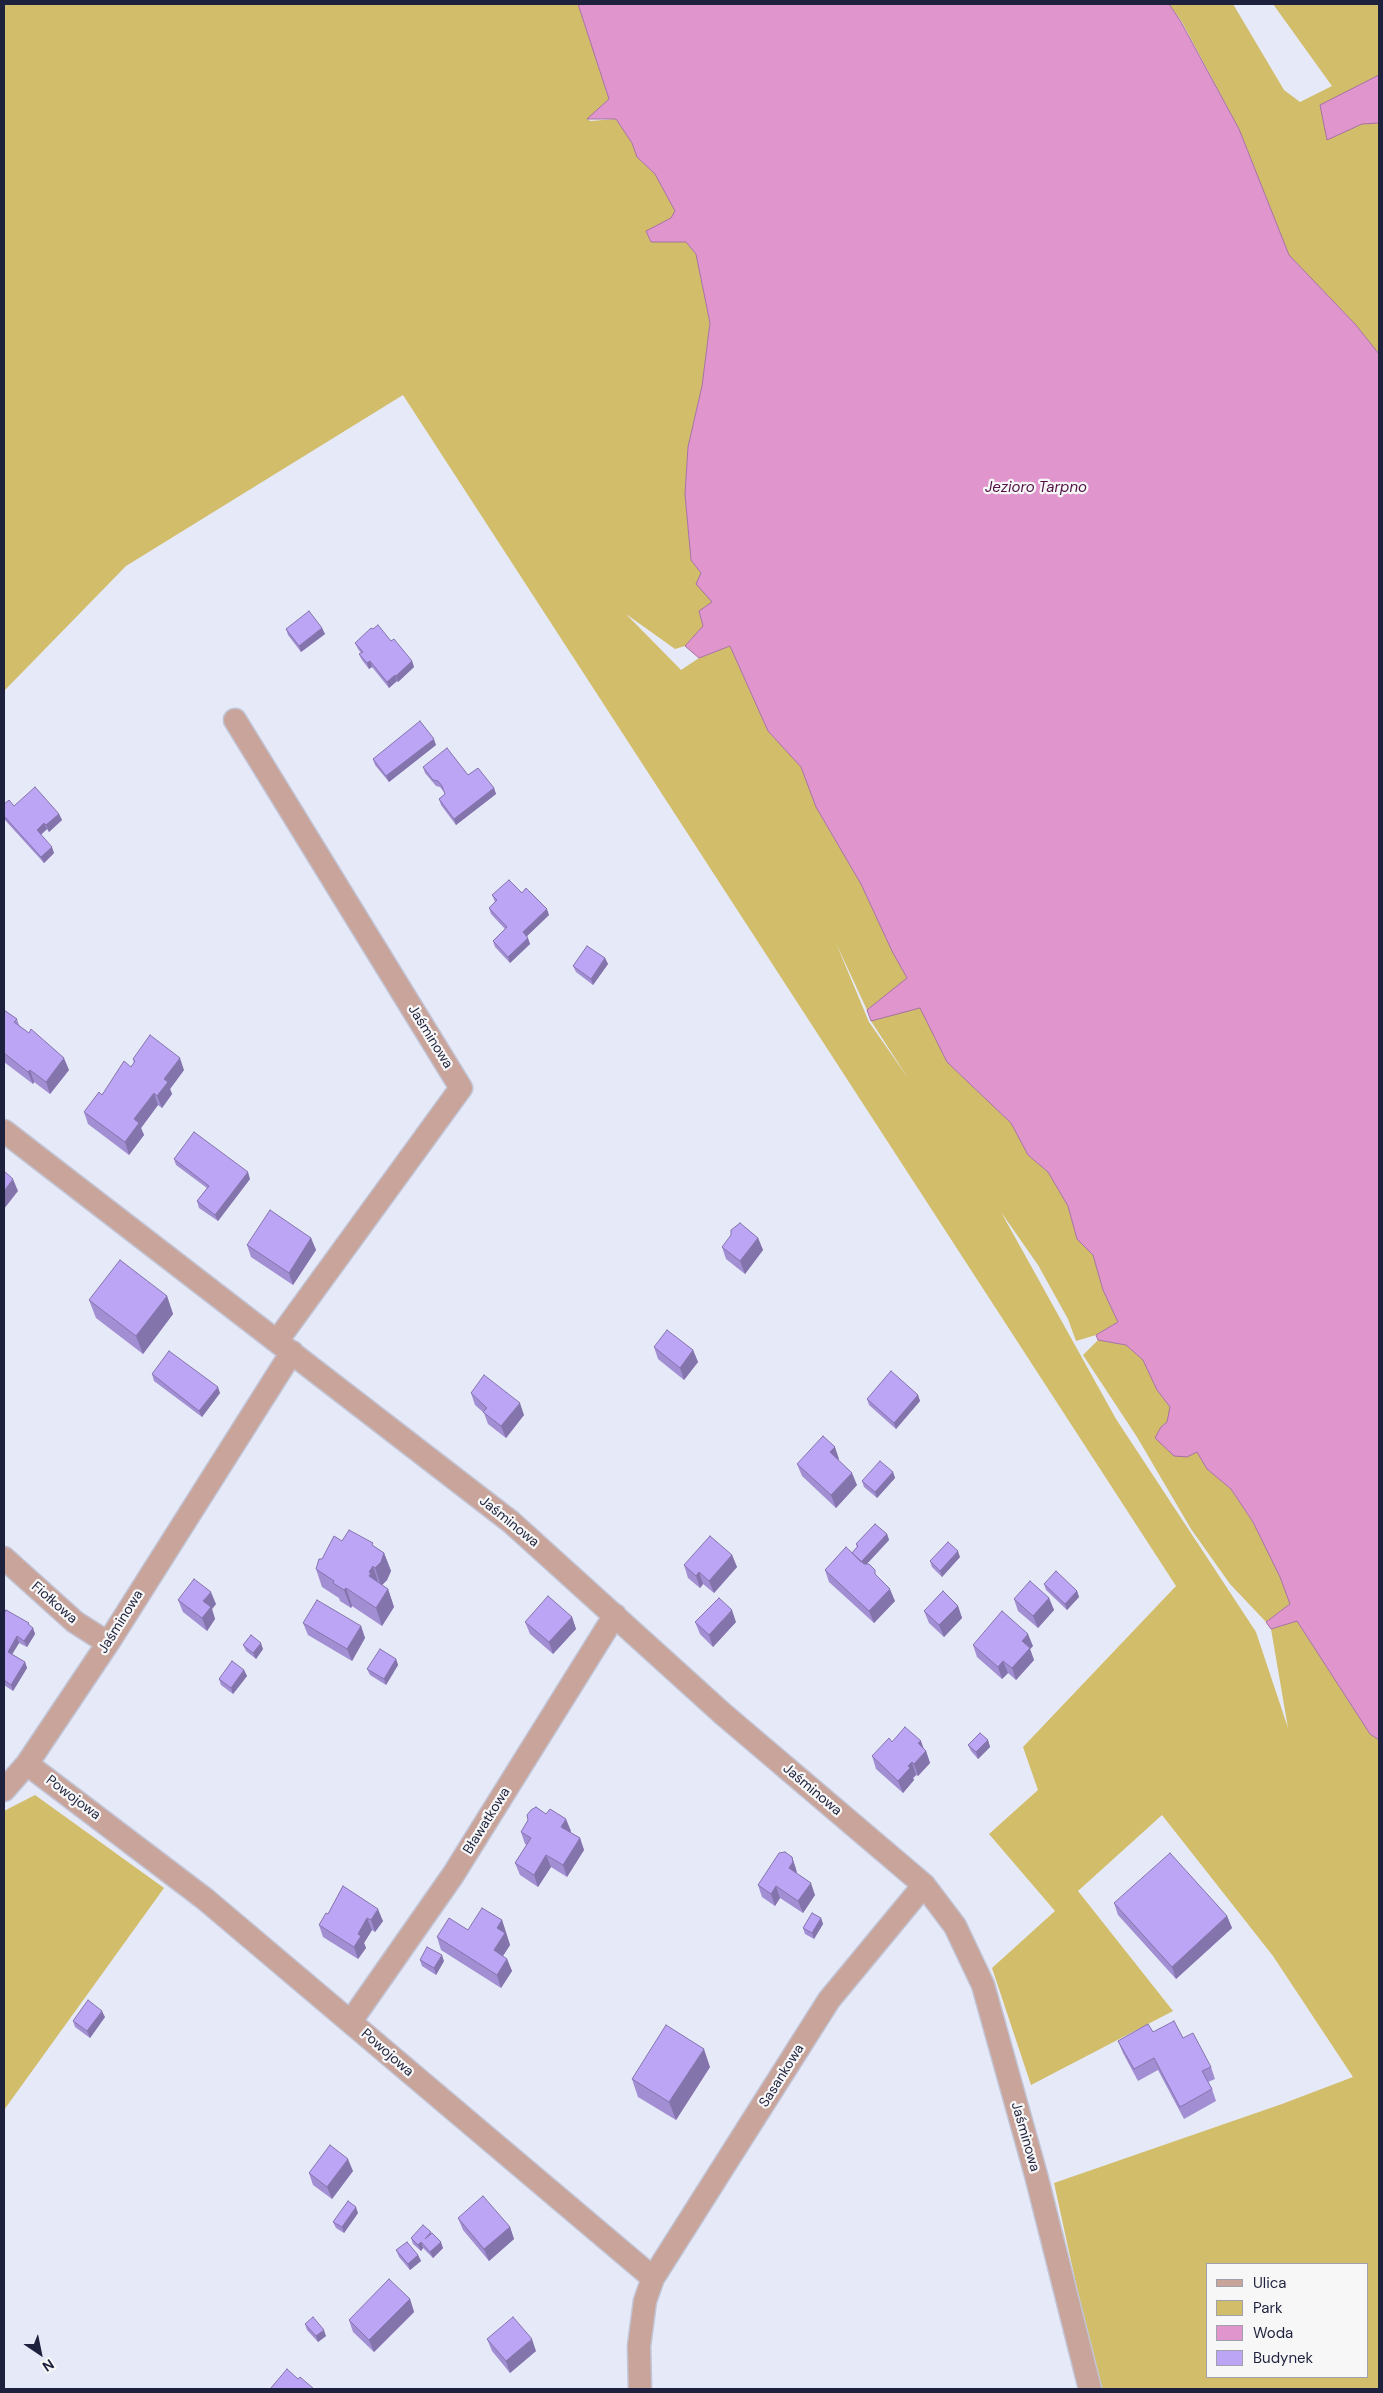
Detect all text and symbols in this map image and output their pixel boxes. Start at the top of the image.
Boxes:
water label: Jezioro Tarpno [985,479,1087,497]
street label: Jaśminowa [404,1002,456,1072]
street label: Jaśminowa [476,1493,542,1551]
street label: Fiołkowa [28,1579,80,1627]
street label: Jaśminowa [95,1587,147,1657]
street label: Jaśminowa [779,1761,845,1819]
street label: Powojowa [42,1772,104,1824]
street label: Bławatkowa [460,1785,514,1857]
street label: Powojowa [357,2026,417,2080]
street label: Sasankowa [756,2041,808,2111]
street label: Jaśminowa [1007,2100,1043,2174]
legend [1206,2263,1368,2378]
text: Ulica [1253,2273,1287,2293]
text: Park [1253,2298,1283,2318]
text: Woda [1253,2323,1293,2343]
north arrow [15,2328,65,2378]
text: Budynek [1253,2348,1313,2368]
text: N [39,2355,58,2376]

